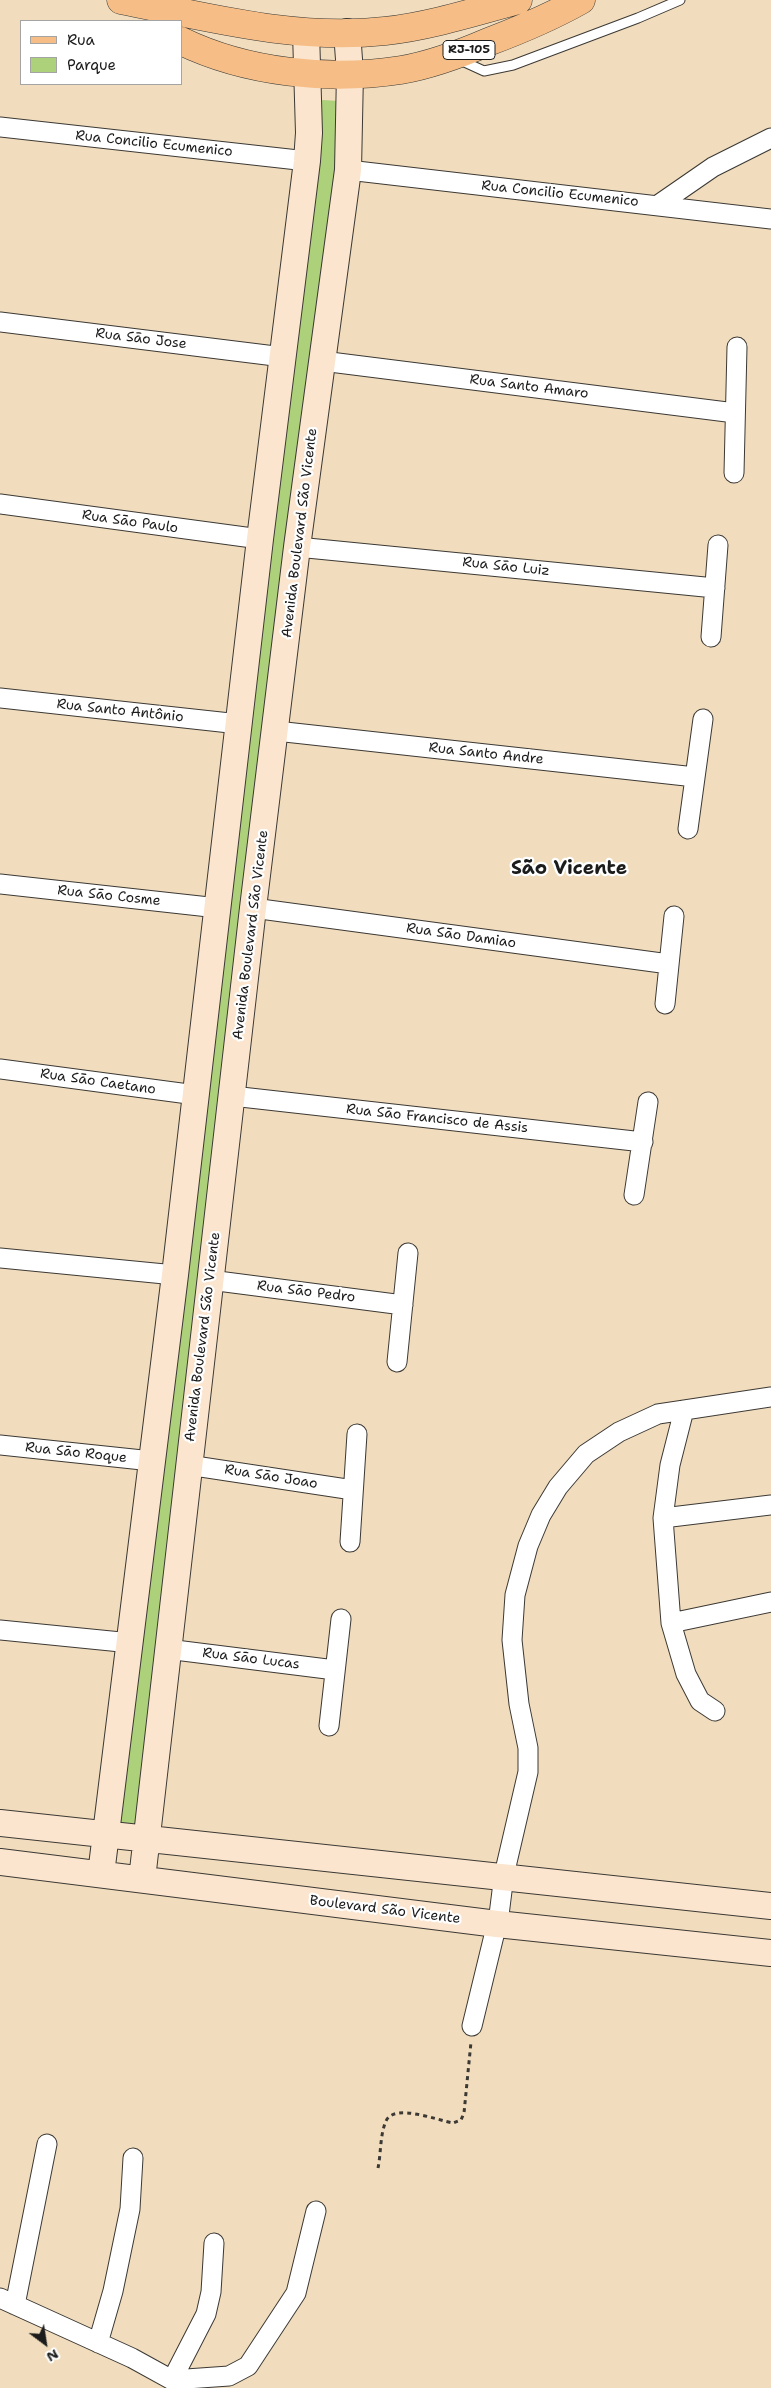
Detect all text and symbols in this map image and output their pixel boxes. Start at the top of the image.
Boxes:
legend [20,20,182,85]
text: Rua [67,30,95,50]
road number: RJ-105 [443,40,495,60]
text: Parque [67,55,116,75]
street label: Rua Concilio Ecumenico [75,127,233,161]
street label: Rua Concilio Ecumenico [481,177,639,211]
street label: Rua Sāo Jose [95,325,187,353]
street label: Rua Santo Amaro [469,371,589,403]
street label: Avenida Boulevard São Vicente [279,427,321,639]
street label: Rua Sāo Paulo [81,507,179,537]
street label: Rua Sāo Luiz [462,554,550,580]
street label: Rua Santo Antônio [56,696,184,726]
street label: Rua Santo Andre [428,740,544,768]
street label: Avenida Boulevard São Vicente [230,829,272,1041]
district label: São Vicente [511,858,627,880]
street label: Rua Sāo Cosme [57,882,161,910]
street label: Rua Sāo Damiao [405,920,517,952]
street label: Rua Sāo Caetano [39,1066,157,1098]
street label: Rua Sāo Francisco de Assis [345,1101,529,1137]
street label: Avenida Boulevard São Vicente [182,1231,224,1443]
street label: Rua Sāo Pedro [256,1278,356,1306]
street label: Rua Sāo Roque [24,1439,128,1467]
street label: Rua Sāo Joao [223,1461,319,1493]
street label: Rua Sāo Lucas [201,1645,301,1673]
street label: Boulevard São Vicente [309,1892,461,1928]
north arrow [20,2318,70,2368]
text: N [43,2345,62,2366]

